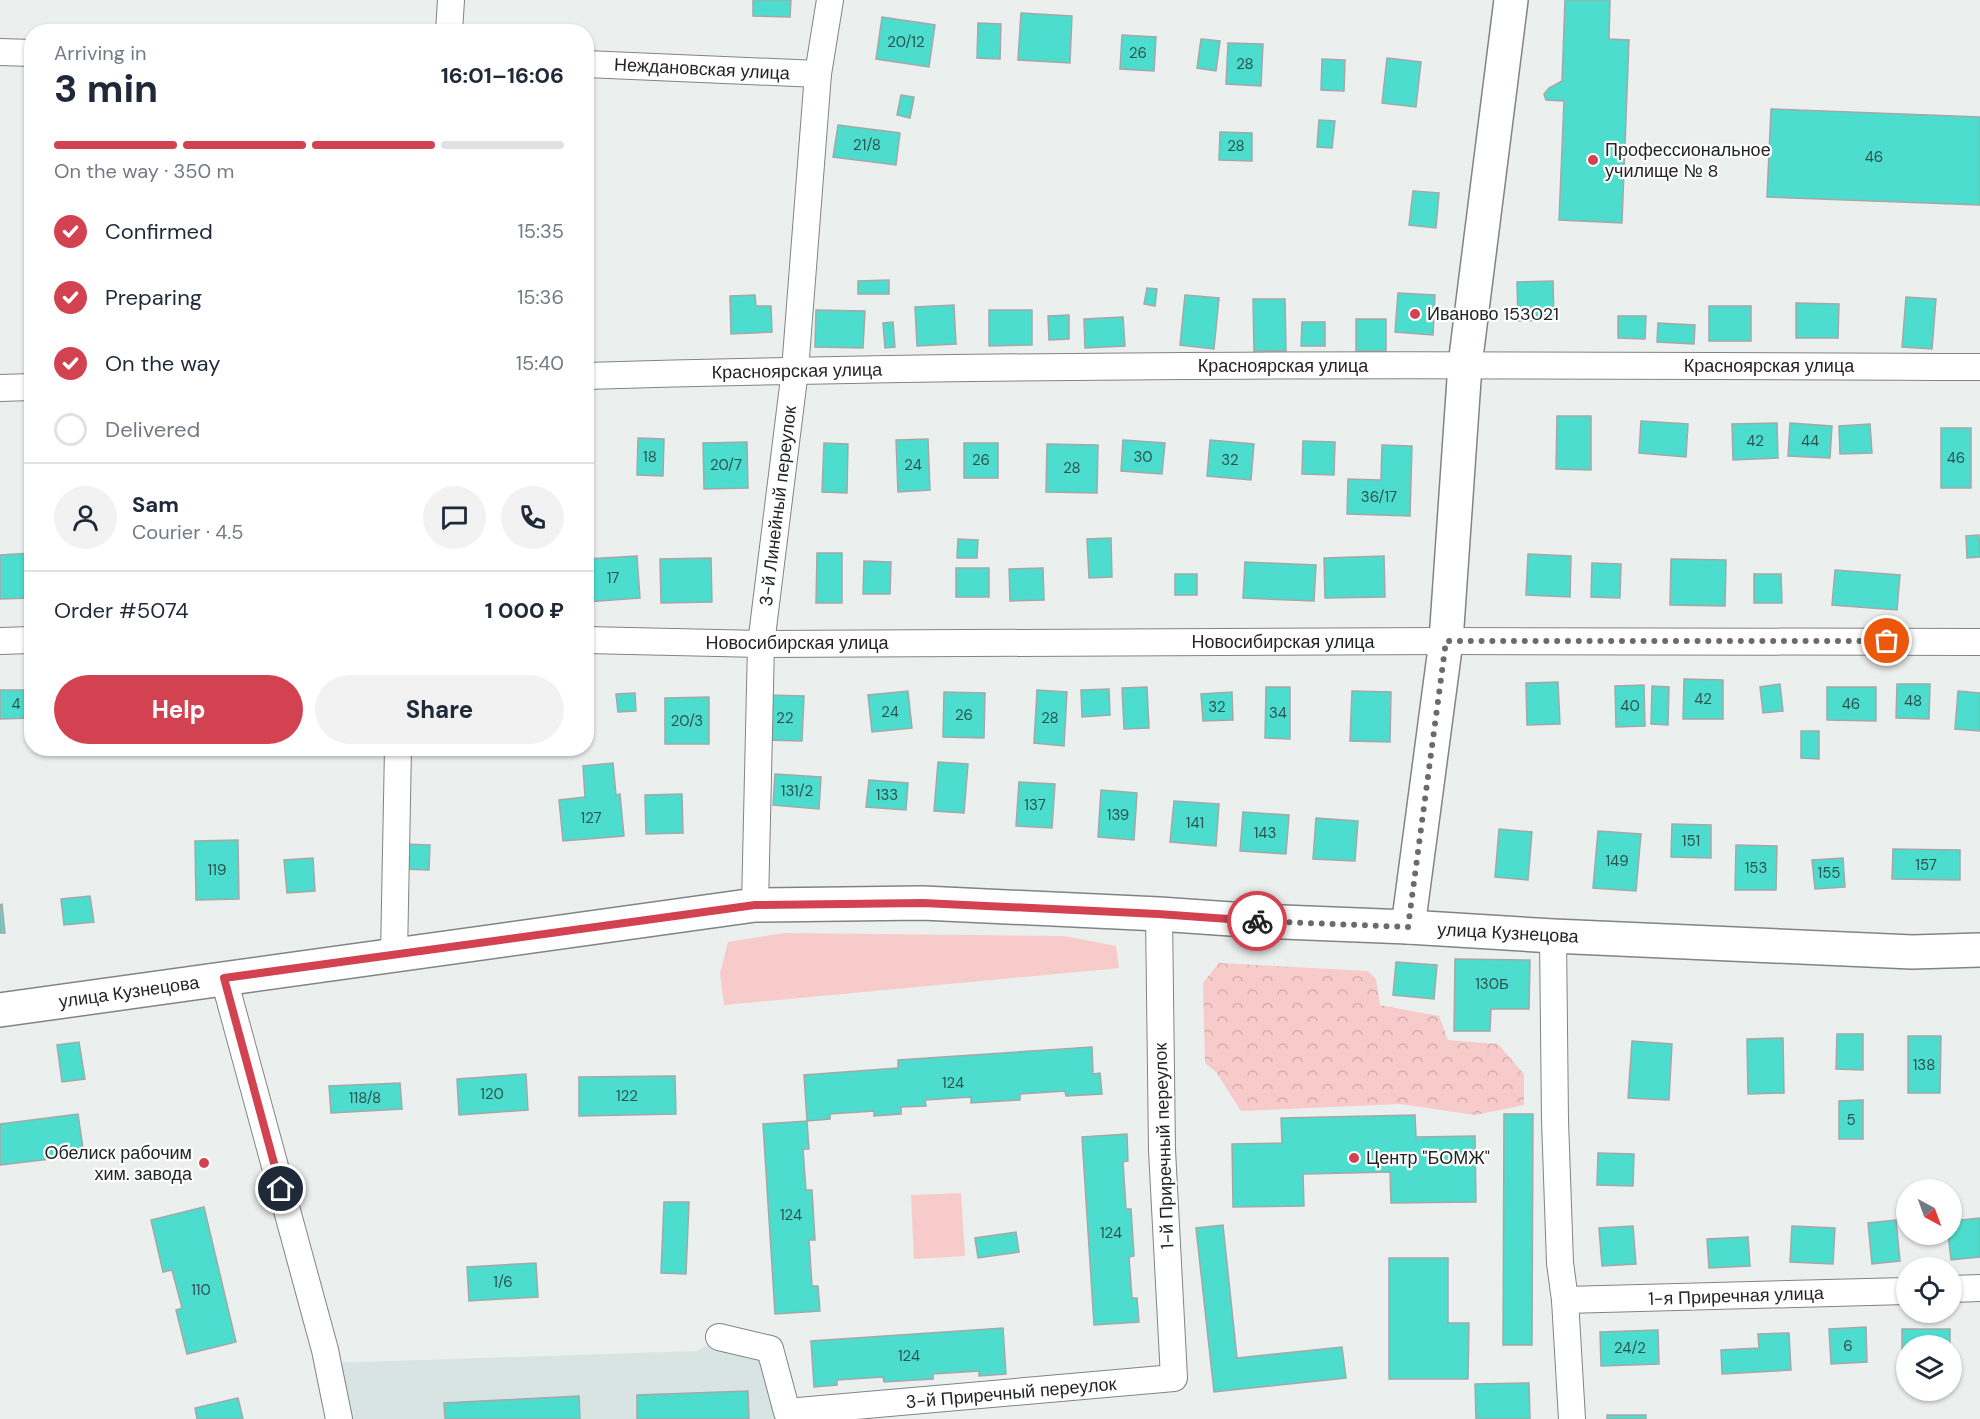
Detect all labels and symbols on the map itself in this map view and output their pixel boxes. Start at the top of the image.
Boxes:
house number: 20/12 [887,32,925,52]
house number: 26 [1129,43,1147,63]
street label: Неждановская улица [614,52,791,86]
house number: 28 [1236,54,1254,74]
house number: 21/8 [853,135,881,155]
house number: 28 [1227,136,1245,156]
place label: Профессиональное училище № 8 [1605,138,1771,183]
house number: 46 [1865,147,1883,167]
marker: Профессиональное училище № 8 [1586,153,1600,167]
place label: Иваново 153021 [1427,302,1559,326]
marker: Иваново 153021 [1408,307,1422,321]
street label: Красноярская улица [1198,354,1369,378]
street label: Красноярская улица [1684,354,1855,378]
street label: Красноярская улица [712,357,883,384]
street label: 3-й Линейный переулок [754,404,802,608]
house number: 42 [1746,431,1764,451]
house number: 44 [1801,431,1819,451]
house number: 18 [643,447,657,467]
house number: 30 [1133,447,1153,467]
house number: 46 [1947,448,1965,468]
house number: 26 [972,450,990,470]
house number: 32 [1221,450,1239,470]
house number: 20/7 [710,455,742,475]
house number: 24 [904,455,922,475]
house number: 28 [1063,458,1081,478]
house number: 36/17 [1361,487,1397,507]
house number: 17 [607,568,619,588]
pin [1861,615,1912,666]
street label: Новосибирская улица [1191,630,1376,654]
street label: Новосибирская улица [705,631,890,655]
house number: 42 [1694,689,1712,709]
house number: 48 [1904,691,1922,711]
house number: 4 [11,694,21,714]
house number: 46 [1842,694,1860,714]
house number: 40 [1620,696,1640,716]
house number: 32 [1208,697,1226,717]
house number: 24 [881,702,899,722]
house number: 34 [1269,703,1287,723]
house number: 26 [955,705,973,725]
house number: 22 [776,708,794,728]
house number: 28 [1041,708,1059,728]
house number: 20/3 [671,711,703,731]
house number: 131/2 [781,781,813,801]
house number: 133 [876,785,898,805]
house number: 137 [1024,795,1046,815]
house number: 139 [1107,805,1129,825]
house number: 127 [580,808,602,828]
house number: 141 [1186,813,1204,833]
house number: 143 [1254,823,1276,843]
house number: 151 [1682,831,1700,851]
house number: 149 [1605,851,1629,871]
house number: 157 [1915,855,1937,875]
house number: 153 [1745,858,1767,878]
house number: 119 [208,860,226,880]
house number: 155 [1818,863,1840,883]
courier [1227,891,1287,951]
street label: улица Кузнецова [1437,917,1580,949]
street label: улица Кузнецова [57,970,202,1014]
house number: 130Б [1475,974,1509,994]
street label: 1-й Приречный переулок [1148,1042,1180,1250]
house number: 138 [1913,1055,1935,1075]
house number: 124 [942,1073,964,1093]
house number: 120 [480,1084,504,1104]
house number: 122 [616,1086,638,1106]
house number: 118/8 [349,1088,381,1108]
house number: 5 [1846,1110,1856,1130]
place label: Обелиск рабочим хим. завода [45,1141,193,1186]
place label: Центр "БОМЖ" [1366,1146,1490,1170]
marker: Центр "БОМЖ" [1347,1151,1361,1165]
marker: Обелиск рабочим хим. завода [197,1156,211,1170]
pin [255,1163,306,1214]
north arrow [1896,1179,1962,1245]
house number: 124 [780,1205,802,1225]
house number: 124 [1100,1223,1122,1243]
house number: 1/6 [493,1272,513,1292]
house number: 110 [191,1280,211,1300]
street label: 1-я Приречная улица [1648,1281,1825,1311]
house number: 6 [1843,1336,1853,1356]
house number: 24/2 [1614,1338,1646,1358]
house number: 124 [898,1346,920,1366]
street label: 3-й Приречный переулок [905,1372,1118,1414]

